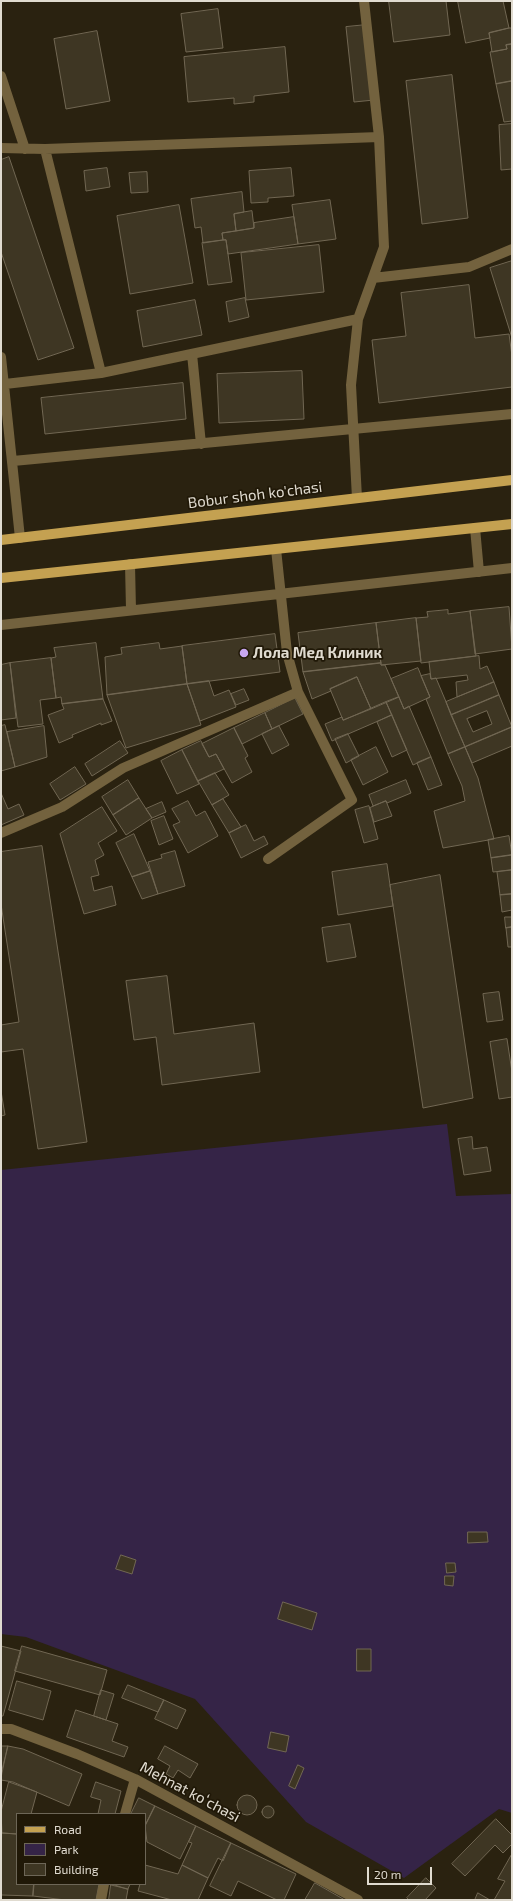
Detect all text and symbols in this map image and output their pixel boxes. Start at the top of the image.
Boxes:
street label: Bobur shoh ko'chasi [187,478,323,512]
place label: Лола Мед Клиник [253,644,382,662]
marker: Лола Мед Клиник [238,647,250,659]
street label: Mehnat koʻchasi [137,1758,243,1826]
legend [16,1813,146,1885]
text: Road [54,1822,82,1836]
text: Park [54,1842,79,1856]
scale bar [369,1859,434,1885]
text: Building [54,1862,98,1876]
text: 20 m [374,1867,401,1881]

